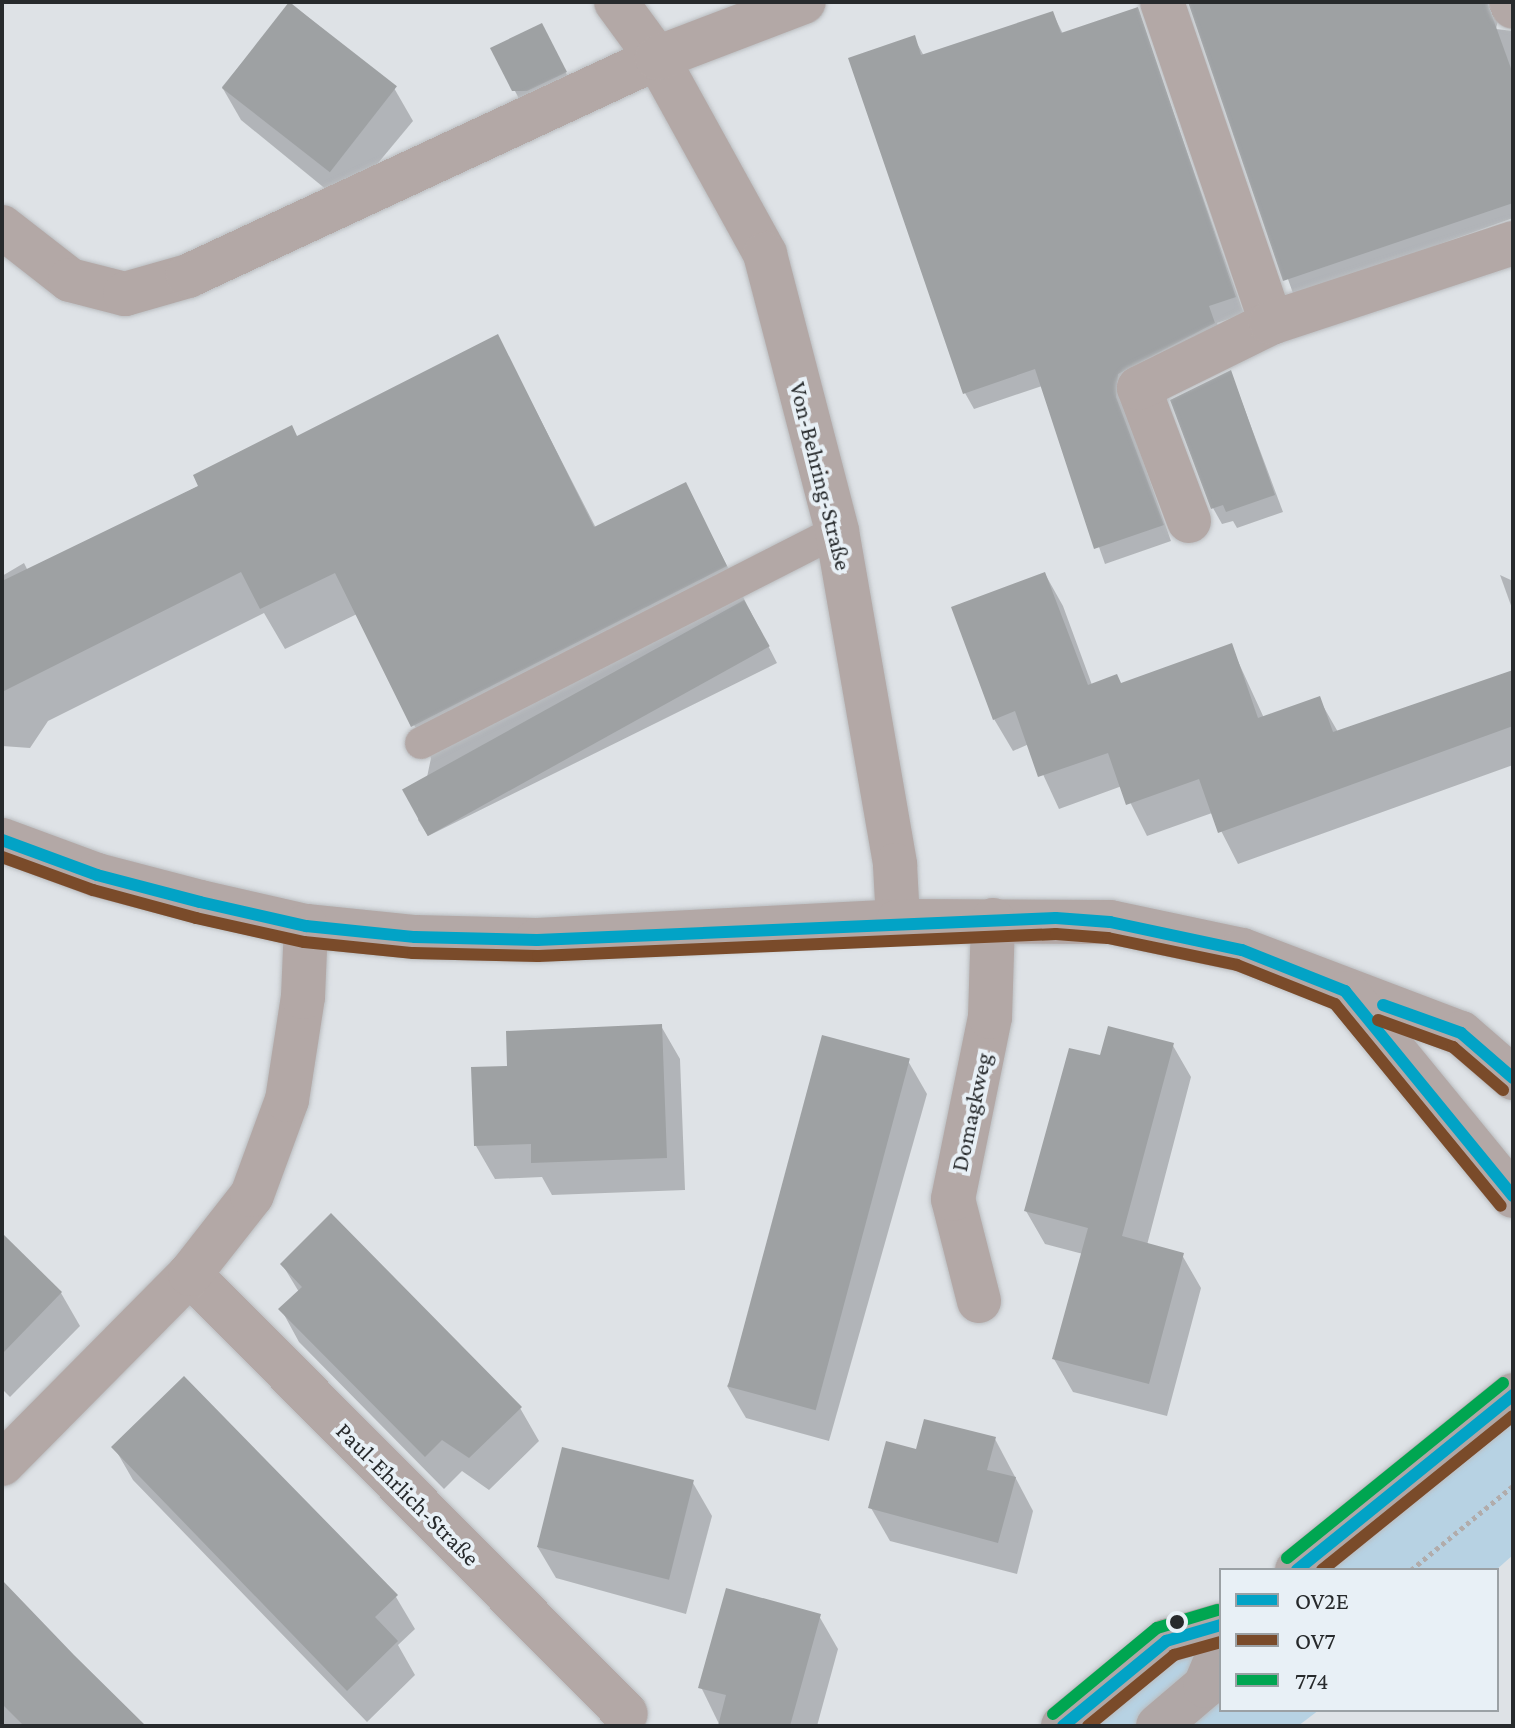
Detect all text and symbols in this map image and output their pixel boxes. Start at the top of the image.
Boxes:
street label: Von-Behring-Straße [784,379,858,573]
street label: Domagkweg [944,1050,998,1174]
street label: Paul-Ehrlich-Straße [330,1416,486,1572]
legend [1219,1568,1499,1712]
text: OV2E [1295,1587,1349,1614]
unlabelled marker [1169,1614,1185,1630]
text: OV7 [1295,1627,1336,1654]
text: 774 [1295,1667,1329,1694]

